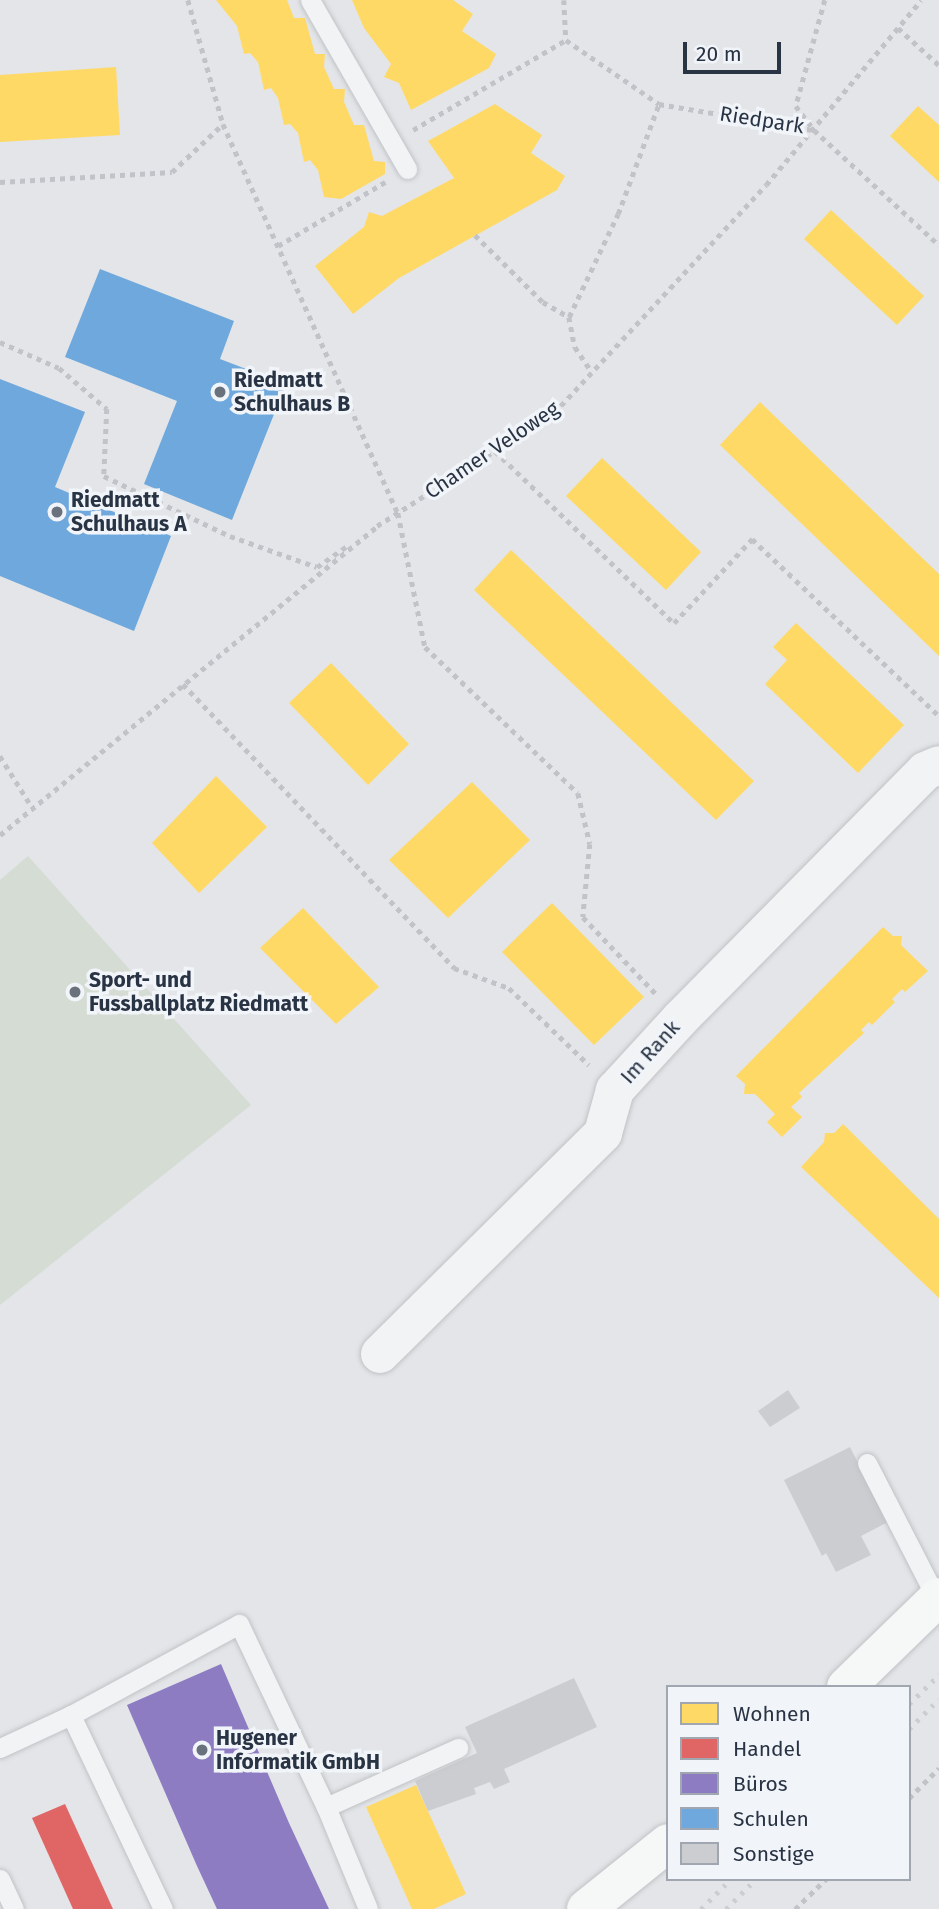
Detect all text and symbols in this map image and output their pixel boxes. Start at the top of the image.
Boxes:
scale bar [687,28,785,72]
text: 20 m [696,41,742,67]
street label: Riedpark [718,101,806,139]
place label: Riedmatt Schulhaus B [234,367,350,417]
marker: Riedmatt Schulhaus B [212,384,228,400]
street label: Chamer Veloweg [420,396,564,504]
place label: Riedmatt Schulhaus A [71,487,187,537]
marker: Riedmatt Schulhaus A [49,504,65,520]
place label: Sport- und Fussballplatz Riedmatt [89,967,308,1017]
marker: Sport- und Fussballplatz Riedmatt [67,984,83,1000]
street label: Im Rank [615,1015,685,1089]
legend [666,1685,911,1881]
text: Wohnen [733,1701,811,1727]
place label: Hugener Informatik GmbH [216,1725,380,1775]
text: Handel [733,1736,801,1762]
marker: Hugener Informatik GmbH [194,1742,210,1758]
text: Büros [733,1771,788,1797]
text: Schulen [733,1806,809,1832]
text: Sonstige [733,1841,814,1867]

